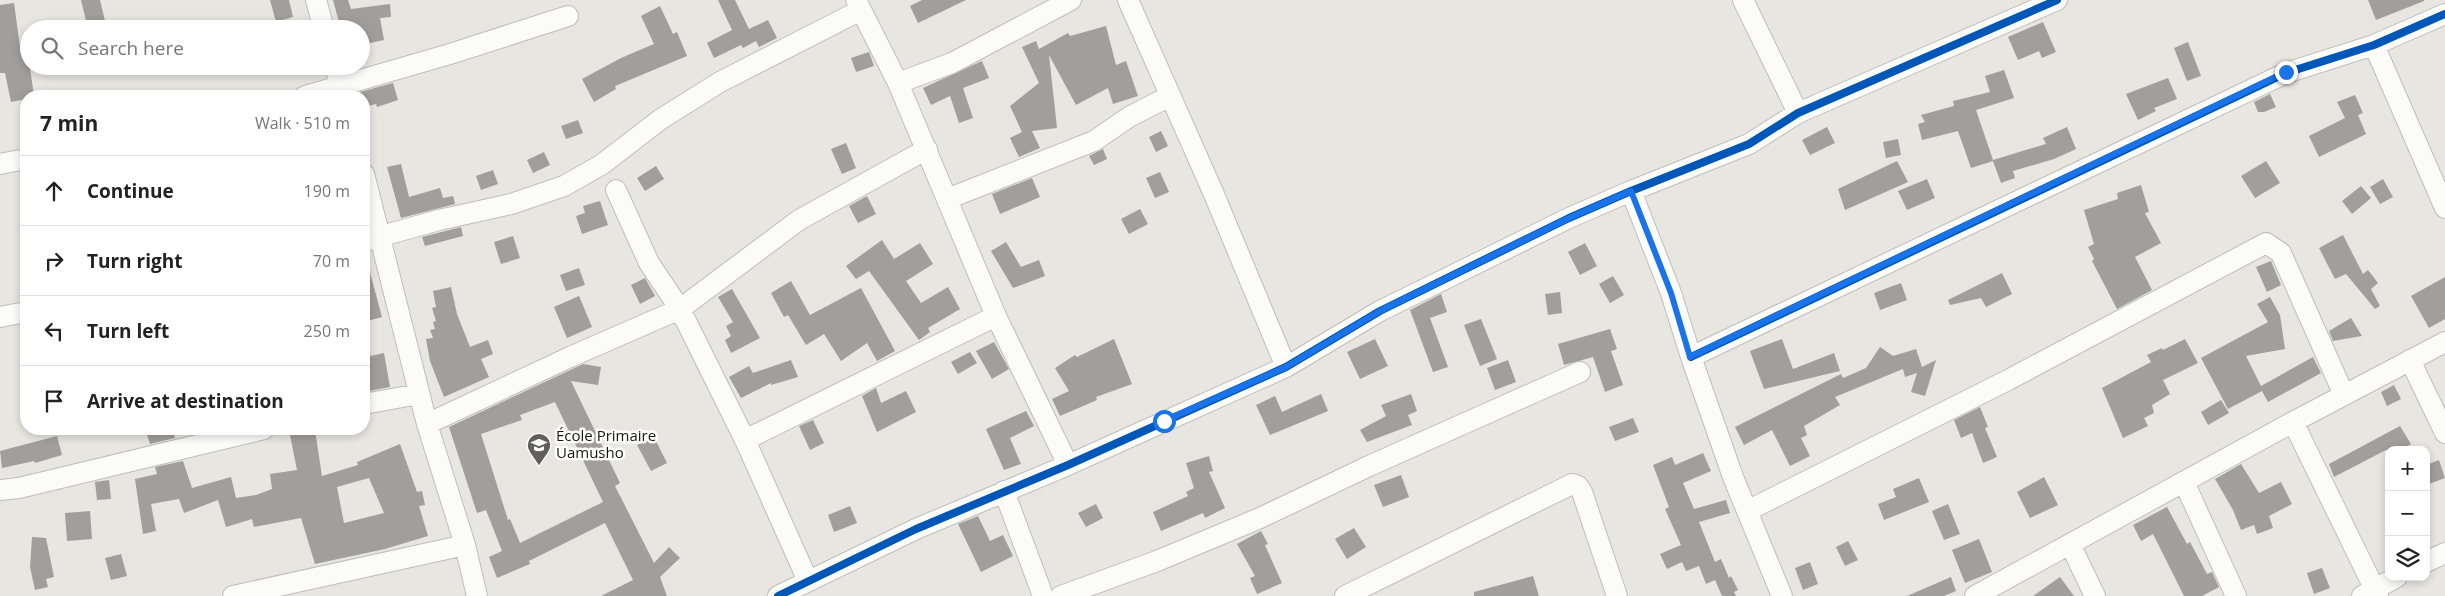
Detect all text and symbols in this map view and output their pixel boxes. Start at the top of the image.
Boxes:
search box [20,20,370,75]
icon: search [38,34,66,62]
text: Search here [78,35,184,61]
route end [2275,61,2298,84]
text: 7 min [40,109,98,137]
text: Walk · 510 m [255,112,350,134]
icon: ahead [40,177,68,205]
text: Continue [87,178,174,204]
text: 190 m [304,180,350,202]
icon: right [40,247,68,275]
text: Turn right [87,248,182,274]
text: 70 m [313,250,350,272]
icon: left [40,317,68,345]
text: Turn left [87,318,169,344]
text: 250 m [304,320,350,342]
icon: arrive [40,387,68,415]
text: Arrive at destination [87,388,284,414]
route start [1153,410,1176,433]
place label: École Primaire Uamusho [556,425,656,462]
school or university icon: École Primaire Uamusho [526,432,552,466]
map controls [2385,446,2430,581]
button: + [2385,446,2430,491]
button: − [2385,491,2430,536]
button: layers [2385,536,2430,581]

